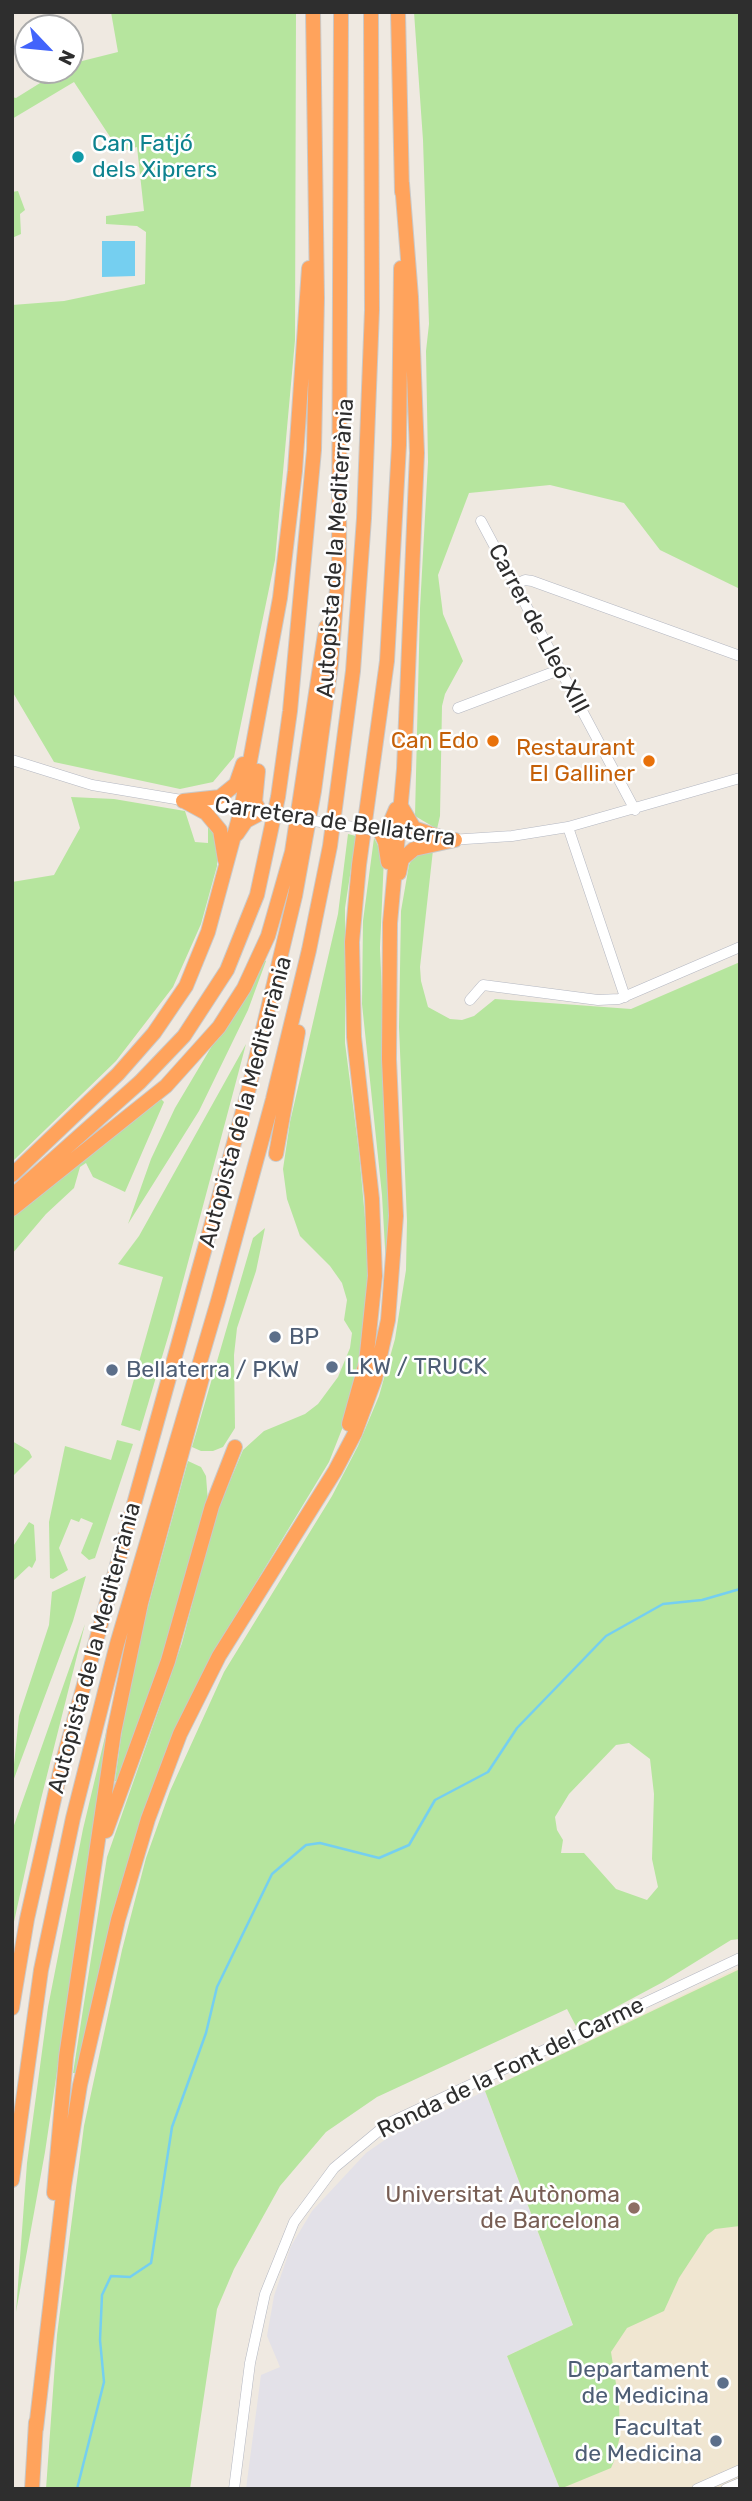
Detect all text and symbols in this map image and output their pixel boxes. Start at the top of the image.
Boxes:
north arrow [14,14,84,84]
text: N [53,46,80,69]
place label: Can Fatjó dels Xiprers [92,130,217,184]
marker: Can Fatjó dels Xiprers [70,149,86,165]
street label: Autopista de la Mediterrània [312,397,360,699]
street label: Carrer de Lleó XIII [482,539,594,719]
place label: Can Edo [391,727,479,755]
marker: Can Edo [485,733,501,749]
place label: Restaurant El Galliner [516,734,635,788]
marker: Restaurant El Galliner [641,753,657,769]
street label: Carretera de Bellaterra [213,791,457,853]
street label: Autopista de la Mediterrània [194,953,298,1251]
place label: BP [289,1323,319,1351]
marker: BP [267,1329,283,1345]
place label: LKW / TRUCK [346,1353,487,1381]
place label: Bellaterra / PKW [126,1356,299,1384]
marker: LKW / TRUCK [324,1359,340,1375]
marker: Bellaterra / PKW [104,1362,120,1378]
street label: Autopista de la Mediterrània [43,1499,147,1797]
street label: Ronda de la Font del Carme [373,1991,649,2145]
place label: Universitat Autònoma de Barcelona [385,2181,620,2235]
marker: Universitat Autònoma de Barcelona [626,2200,642,2216]
place label: Departament de Medicina [567,2356,709,2410]
marker: Departament de Medicina [715,2375,731,2391]
place label: Facultat de Medicina [575,2414,702,2468]
marker: Facultat de Medicina [708,2433,724,2449]

